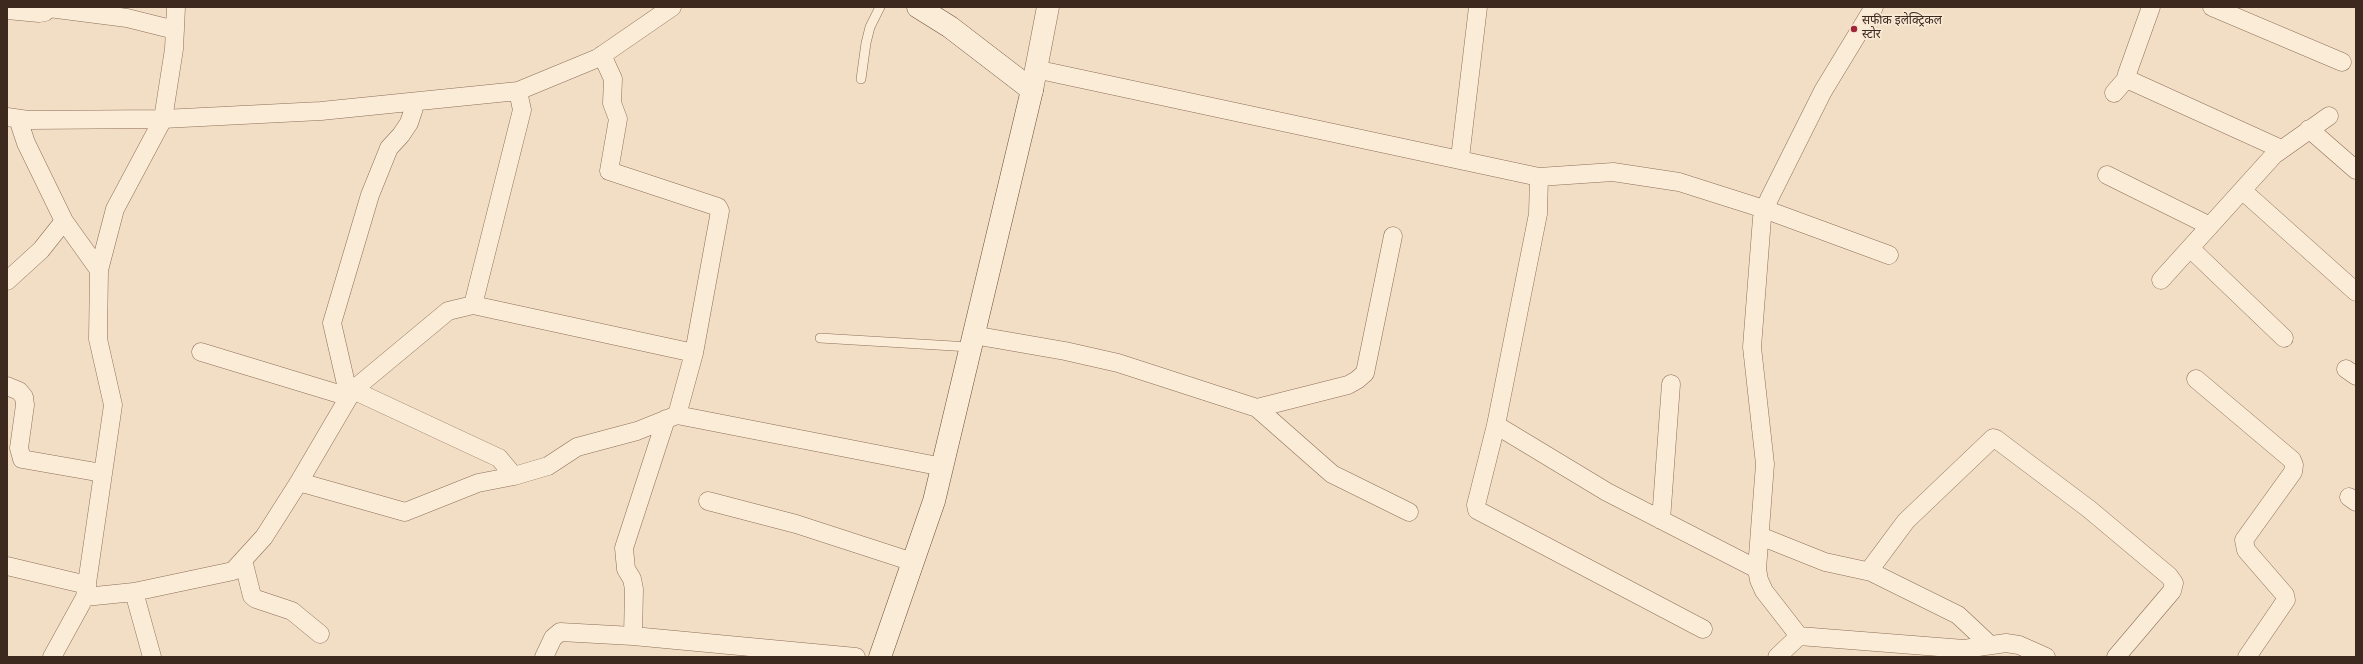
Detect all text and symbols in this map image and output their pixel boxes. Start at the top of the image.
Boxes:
place label: सफीक इलेक्ट्रिकल स्टोर [1862,15,1942,43]
marker: सफीक इलेक्ट्रिकल स्टोर [1849,24,1859,34]

